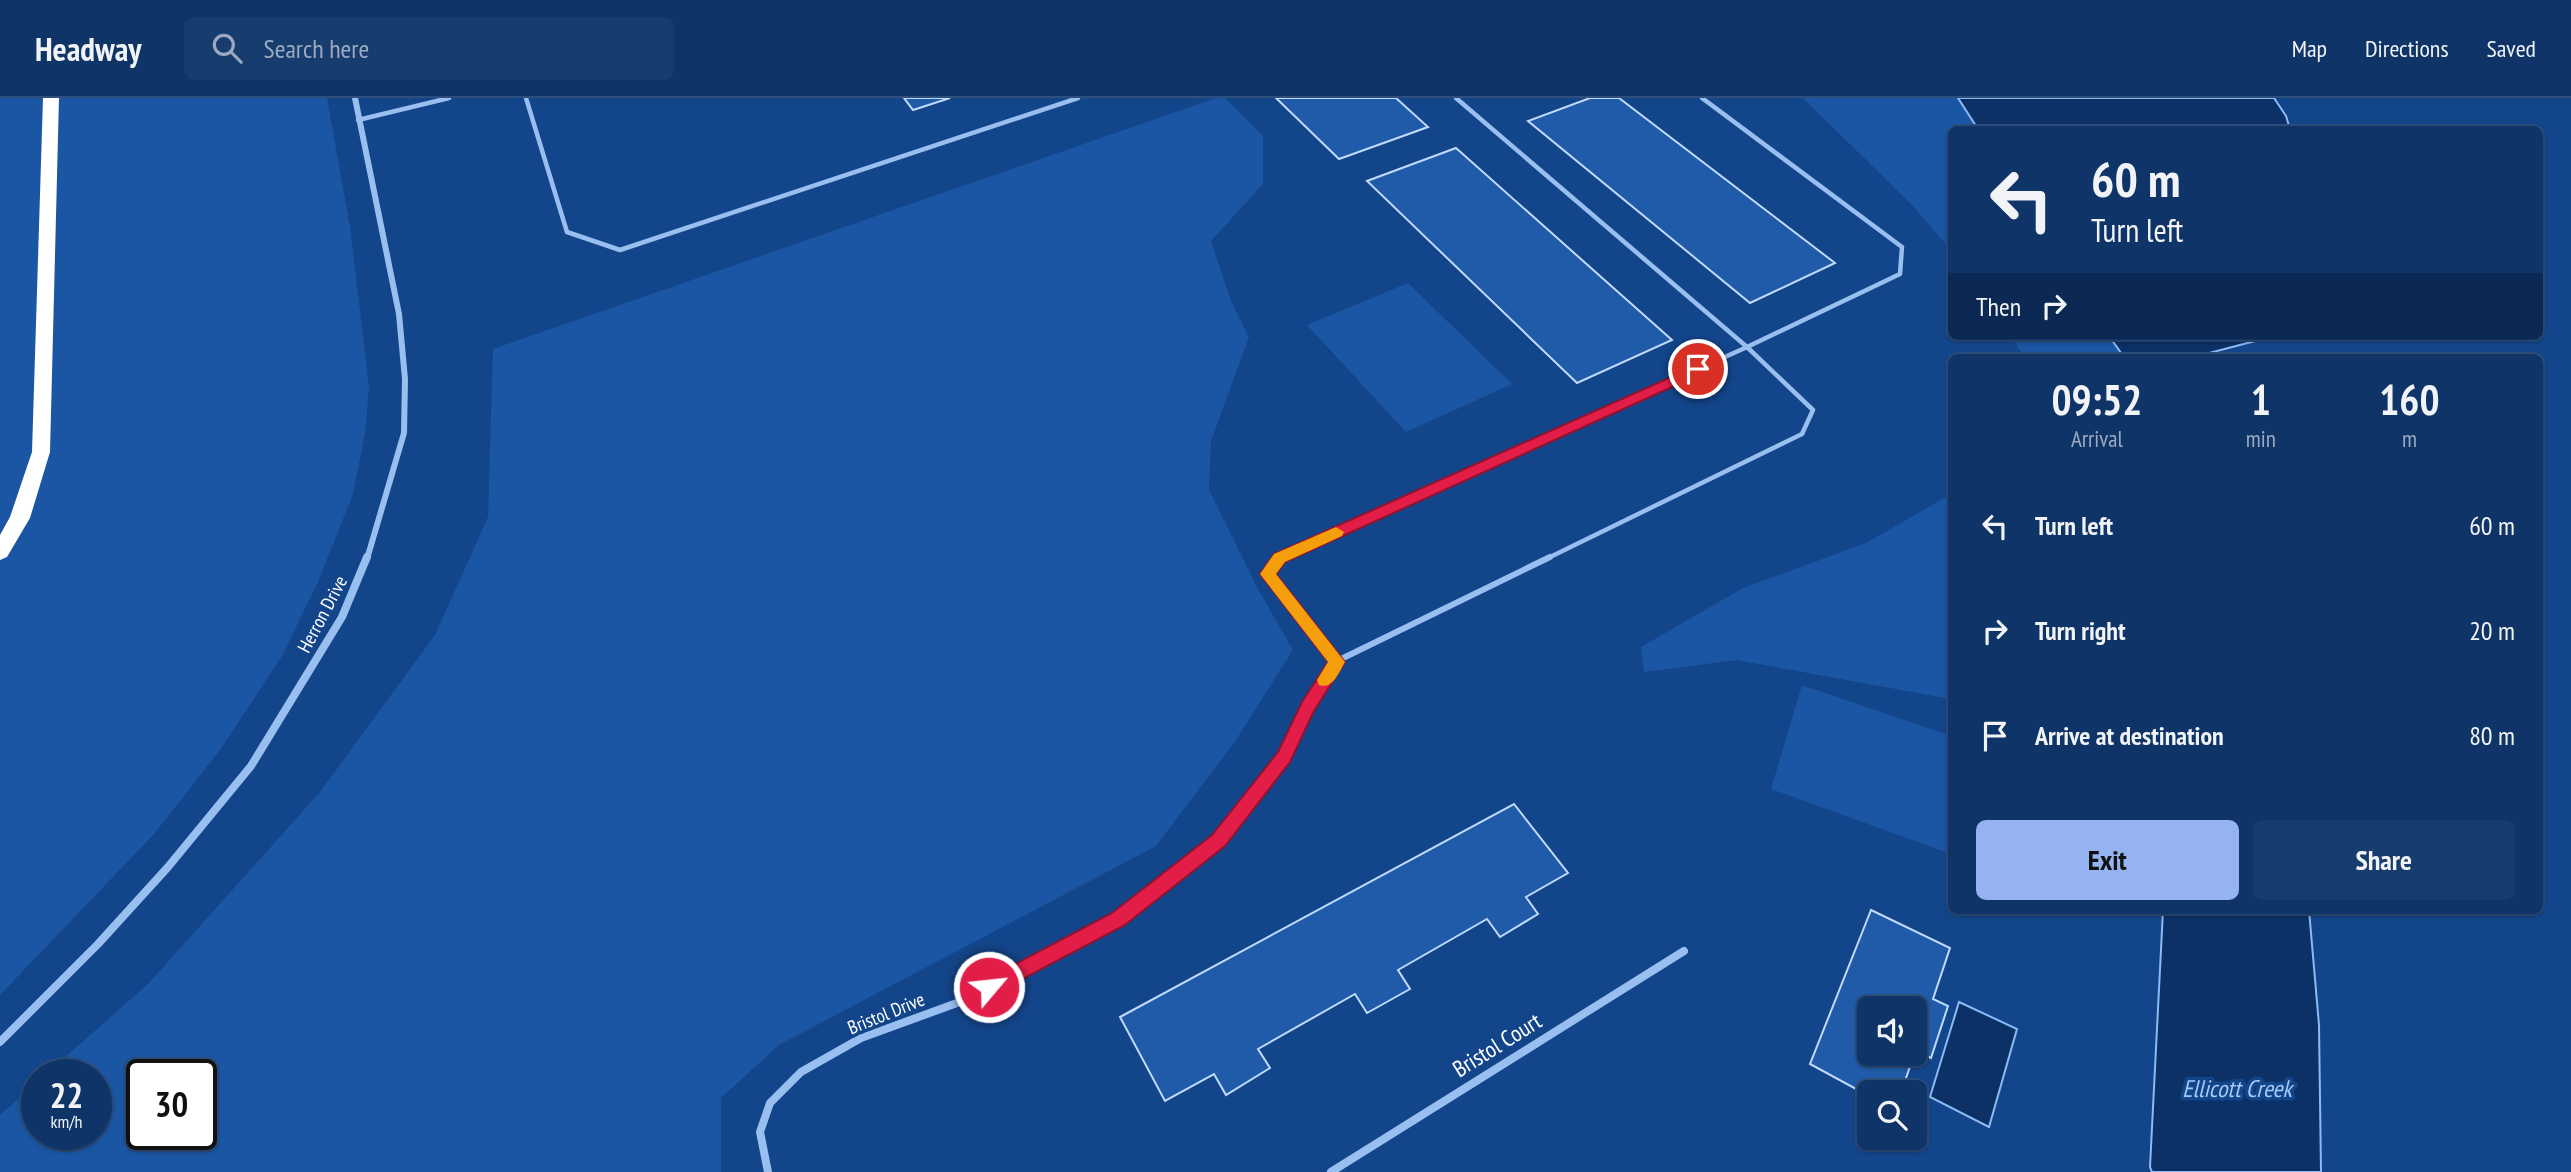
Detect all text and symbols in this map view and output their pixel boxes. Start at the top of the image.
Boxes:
search box [184,17,674,80]
text: Headway [35,27,142,70]
icon: search [208,29,246,67]
text: Search here [264,32,369,65]
text: Map [2292,33,2327,64]
text: Directions [2365,33,2449,64]
text: Saved [2487,33,2536,64]
text: 60 m [2091,147,2180,211]
icon: left [1976,154,2067,245]
text: Turn left [2091,209,2183,251]
icon: right [2035,287,2073,325]
text: Then [1976,290,2021,323]
pin [1668,339,1728,399]
icon: arrive [1679,350,1717,388]
text: 09:52 [2051,372,2142,427]
text: 1 [2251,372,2271,427]
text: 160 [2379,372,2440,427]
text: Arrival [2071,424,2123,453]
text: min [2246,424,2276,453]
text: m [2402,424,2417,453]
icon: left [1976,507,2014,545]
text: Turn left [2035,509,2113,542]
text: 60 m [2469,509,2515,542]
street label: Herron Drive [292,571,352,657]
icon: right [1976,612,2014,650]
text: Turn right [2035,614,2126,647]
text: 20 m [2469,614,2515,647]
icon: arrive [1976,717,2014,755]
text: Arrive at destination [2035,719,2224,752]
text: 80 m [2469,719,2515,752]
button: Exit [1976,820,2239,900]
button: Share [2253,820,2515,900]
position arrow [952,950,1026,1024]
street label: Bristol Drive [844,987,928,1039]
map controls [1857,996,1927,1150]
button: sound [1857,996,1927,1066]
street label: Bristol Court [1447,1006,1547,1083]
speed limit sign: 30 [126,1059,217,1150]
text: 22 [50,1072,83,1118]
water label: Ellicott Creek [2182,1073,2295,1104]
button: search [1857,1080,1927,1150]
text: km/h [51,1110,82,1133]

